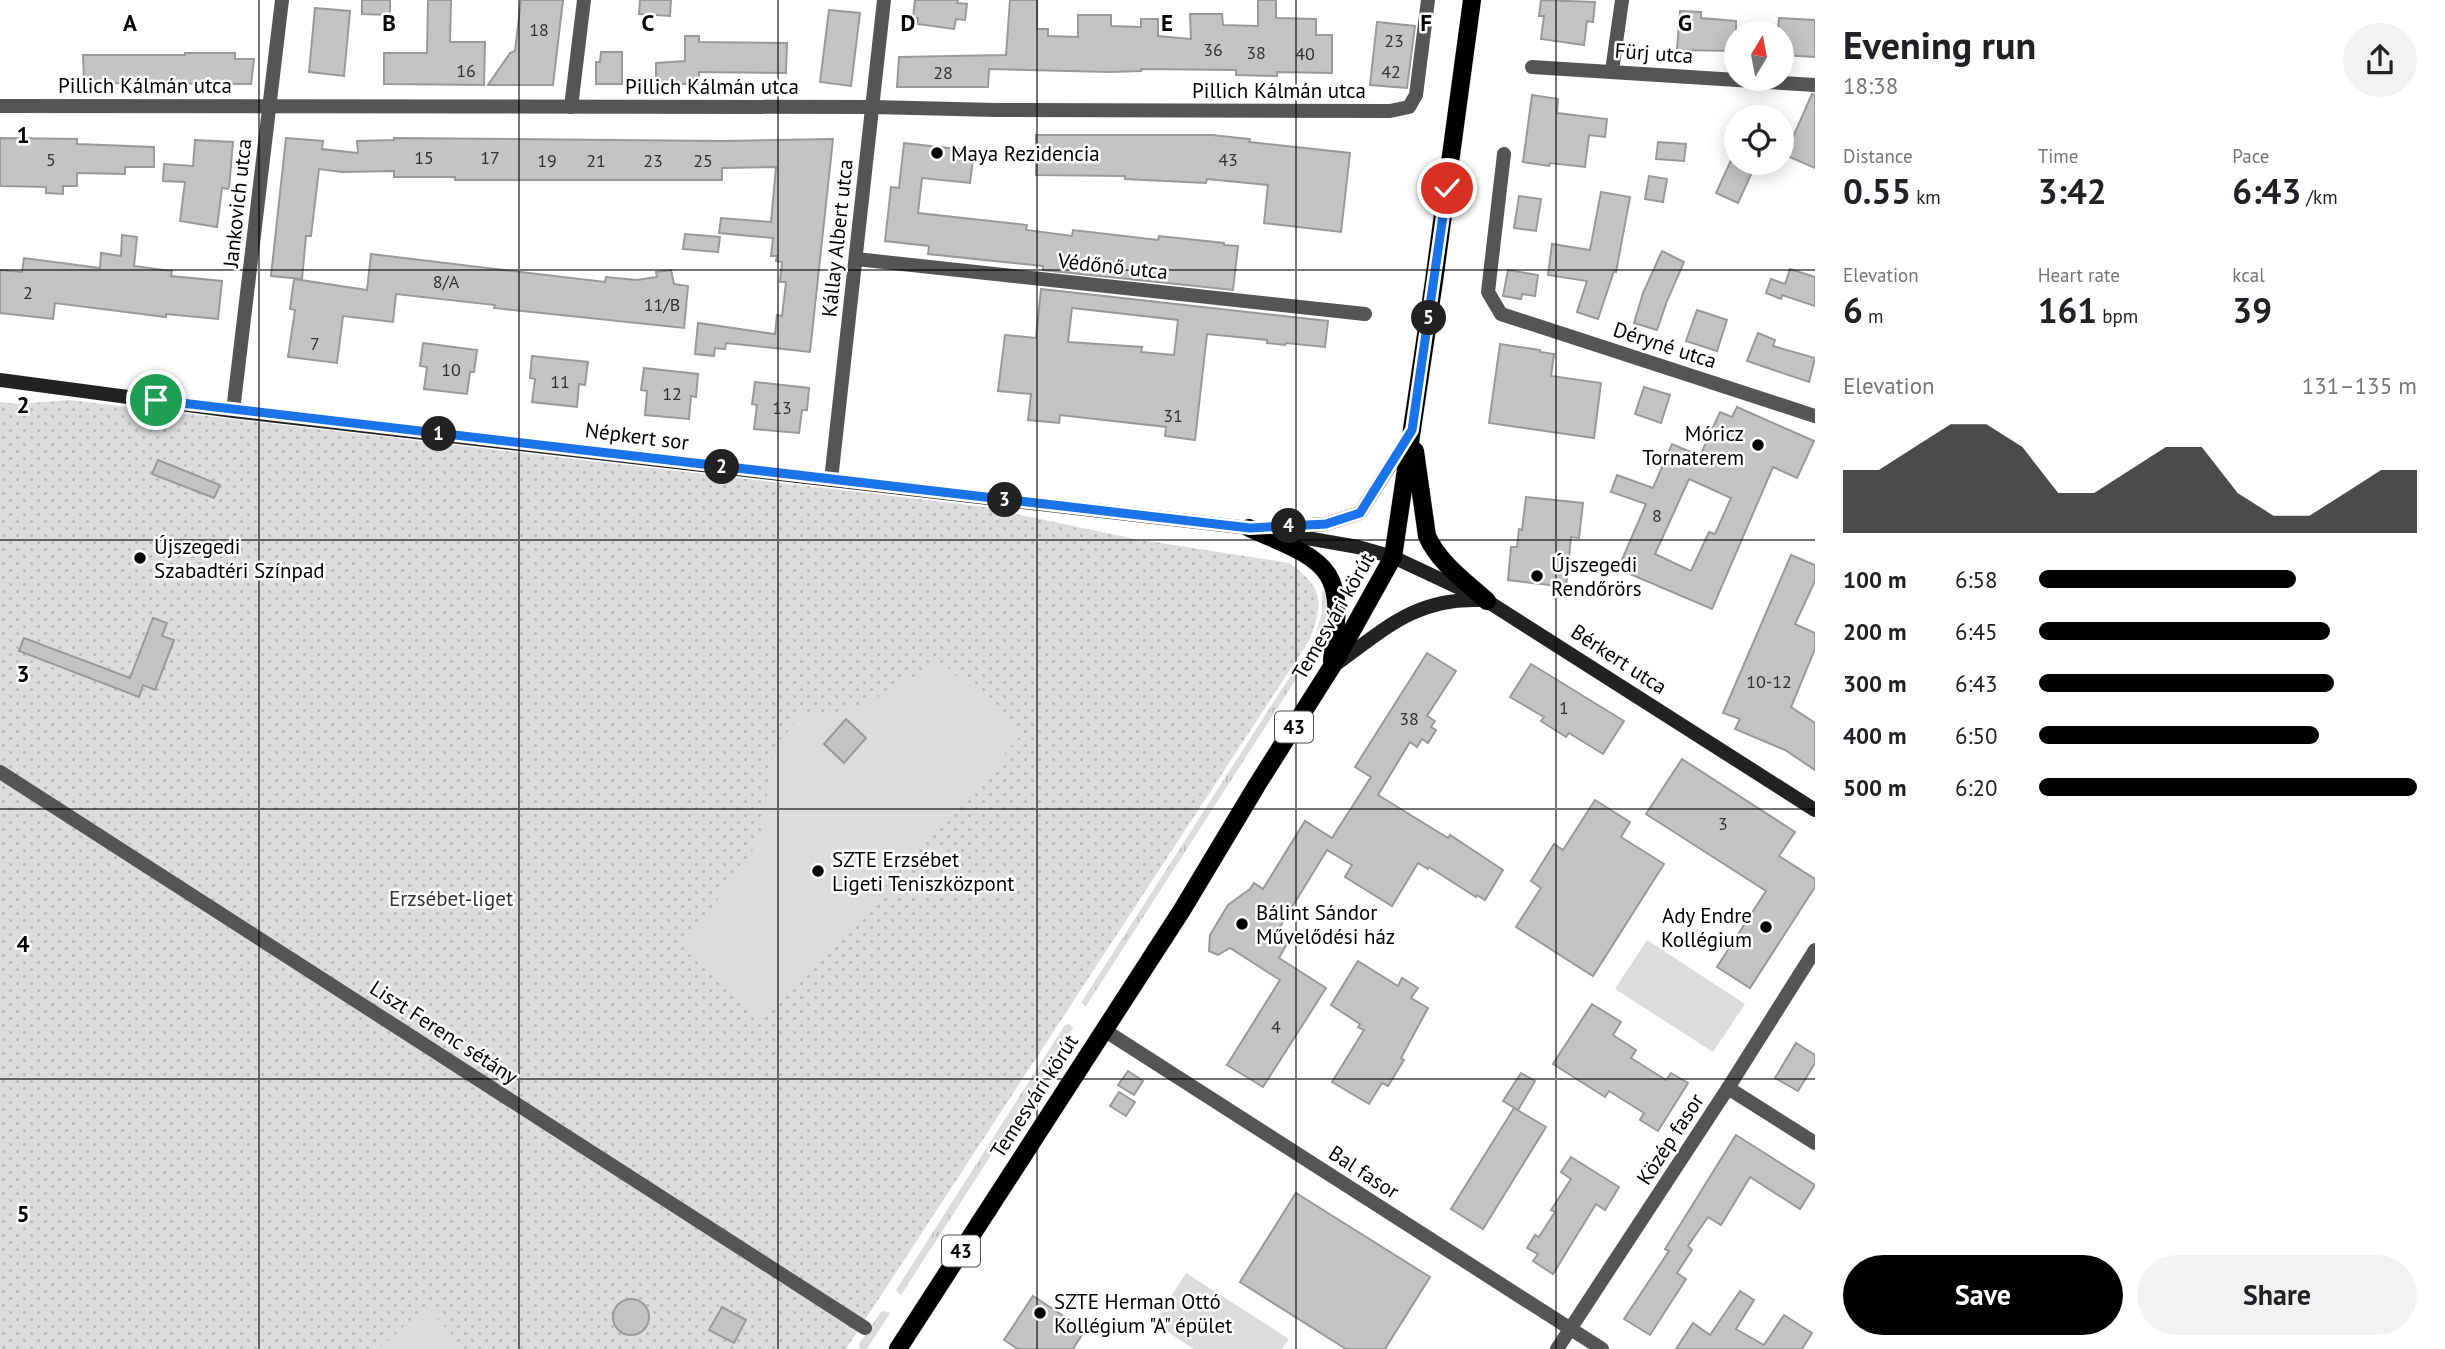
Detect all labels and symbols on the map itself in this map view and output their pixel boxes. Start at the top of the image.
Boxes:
text: A [123,8,137,37]
text: B [382,8,396,37]
text: C [642,8,655,37]
text: D [901,8,915,37]
text: E [1161,8,1173,37]
text: F [1420,8,1432,37]
text: G [1678,8,1692,37]
house number: 18 [529,18,549,41]
north arrow [1724,21,1794,91]
house number: 23 [1384,29,1404,52]
street label: Fürj utca [1614,37,1694,69]
house number: 36 [1203,38,1223,61]
house number: 38 [1246,41,1266,64]
house number: 40 [1295,42,1315,65]
house number: 16 [456,59,476,82]
house number: 42 [1381,60,1401,83]
house number: 28 [933,61,953,84]
street label: Pillich Kálmán utca [58,72,232,99]
street label: Pillich Kálmán utca [625,73,799,100]
street label: Pillich Kálmán utca [1192,77,1366,104]
text: 1 [16,120,30,149]
street label: Jankovich utca [217,137,257,270]
place label: Maya Rezidencia [951,140,1100,167]
marker: Maya Rezidencia [929,145,945,161]
house number: 15 [414,146,434,169]
house number: 17 [480,146,500,169]
house number: 5 [46,148,56,171]
house number: 43 [1218,148,1238,171]
house number: 19 [537,149,557,172]
house number: 21 [586,149,606,172]
house number: 23 [643,149,663,172]
house number: 25 [693,149,713,172]
street label: Kállay Albert utca [815,158,859,318]
pin [1417,158,1477,218]
street label: Védőnő utca [1056,247,1169,285]
house number: 8/A [433,270,460,293]
house number: 2 [23,281,33,304]
house number: 11/B [644,293,680,316]
pin: 5 [1412,300,1446,336]
street label: Déryné utca [1610,316,1720,374]
house number: 7 [310,332,320,355]
house number: 10 [441,358,461,381]
pin [126,370,186,430]
house number: 11 [550,370,570,393]
house number: 12 [662,382,682,405]
text: 2 [16,390,30,419]
house number: 13 [772,396,792,419]
house number: 31 [1163,404,1183,427]
pin: 1 [422,416,457,452]
street label: Népkert sor [584,416,690,456]
place label: Móricz Tornaterem [1642,420,1744,471]
marker: Móricz Tornaterem [1750,437,1766,453]
pin: 2 [704,449,740,484]
pin: 3 [988,482,1023,518]
house number: 8 [1652,504,1662,527]
pin: 4 [1272,508,1306,544]
place label: Újszegedi Szabadtéri Színpad [154,533,325,584]
street label: Temesvári körút [1286,548,1380,684]
marker: Újszegedi Szabadtéri Színpad [132,550,148,566]
place label: Újszegedi Rendőrörs [1551,551,1642,602]
marker: Újszegedi Rendőrörs [1529,568,1545,584]
street label: Bérkert utca [1566,618,1672,700]
text: 3 [16,659,30,688]
house number: 10-12 [1746,670,1792,693]
house number: 1 [1559,696,1569,719]
house number: 38 [1399,707,1419,730]
road number: 43 [1275,712,1313,742]
house number: 3 [1718,812,1728,835]
place label: SZTE Erzsébet Ligeti Teniszközpont [832,846,1014,897]
marker: SZTE Erzsébet Ligeti Teniszközpont [810,863,826,879]
park label: Erzsébet-liget [389,885,513,912]
place label: Bálint Sándor Művelődési ház [1256,899,1395,950]
place label: Ady Endre Kollégium [1661,902,1752,953]
marker: Bálint Sándor Művelődési ház [1234,916,1250,932]
marker: Ady Endre Kollégium [1758,919,1774,935]
text: 4 [16,929,30,958]
street label: Liszt Ferenc sétány [365,974,523,1090]
house number: 4 [1271,1015,1281,1038]
street label: Temesvári körút [984,1029,1084,1163]
street label: Közép fasor [1630,1088,1710,1190]
street label: Bal fasor [1324,1139,1404,1205]
text: 5 [16,1199,30,1228]
road number: 43 [942,1236,980,1266]
place label: SZTE Herman Ottó Kollégium "A" épület [1054,1288,1232,1339]
marker: SZTE Herman Ottó Kollégium "A" épület [1032,1305,1048,1321]

